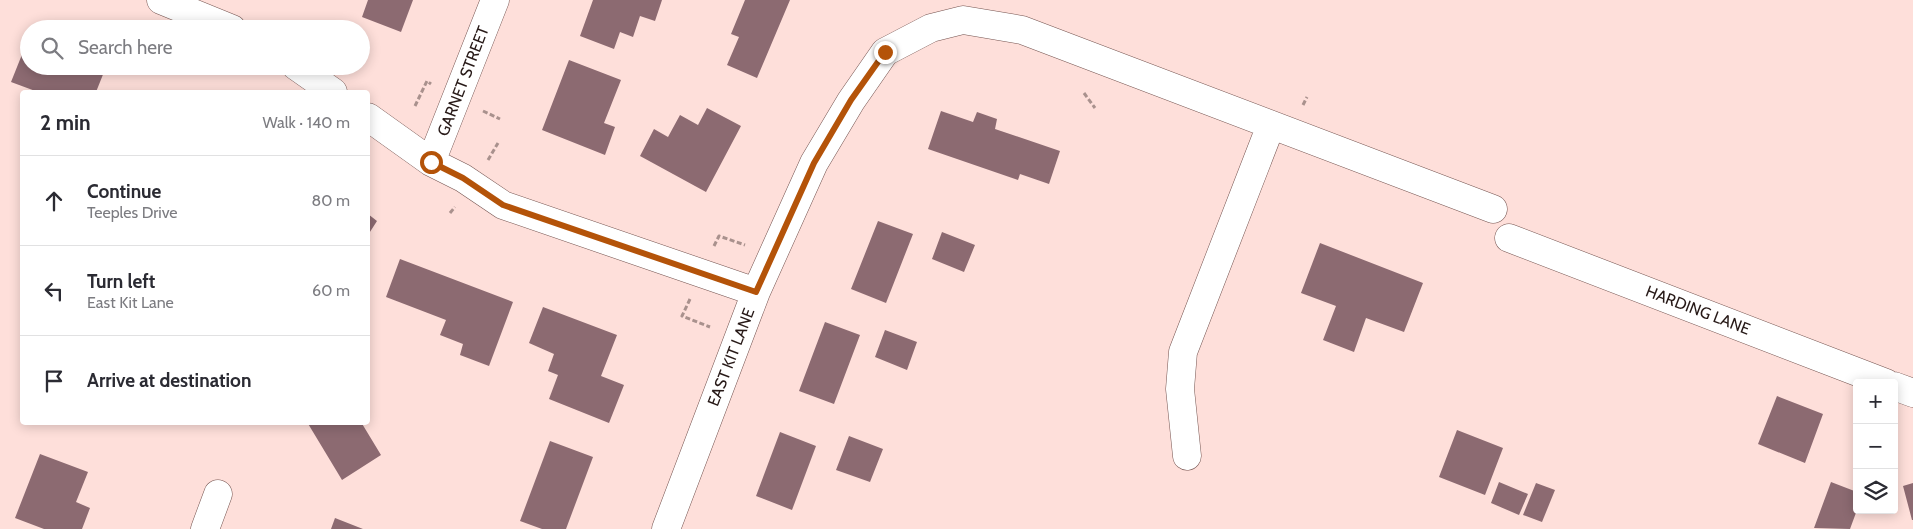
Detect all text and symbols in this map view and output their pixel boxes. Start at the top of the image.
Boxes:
search box [20,20,370,75]
street label: GARNET STREET [433,23,493,139]
icon: search [38,34,66,62]
text: Search here [78,36,172,59]
route end [874,41,897,64]
text: 2 min [40,110,91,135]
text: Walk · 140 m [263,113,350,132]
route start [420,151,443,174]
text: Continue [87,180,161,203]
icon: ahead [40,187,68,215]
text: 80 m [312,191,350,210]
text: Teeples Drive [87,203,178,222]
text: Turn left [87,270,155,293]
icon: left [40,277,68,305]
text: 60 m [312,281,350,300]
street label: HARDING LANE [1643,281,1753,339]
text: East Kit Lane [87,293,174,312]
street label: EAST KIT LANE [704,305,758,409]
icon: arrive [40,367,68,395]
text: Arrive at destination [87,369,251,392]
map controls [1853,379,1898,514]
button: + [1853,379,1898,424]
button: − [1853,424,1898,469]
button: layers [1853,469,1898,514]

